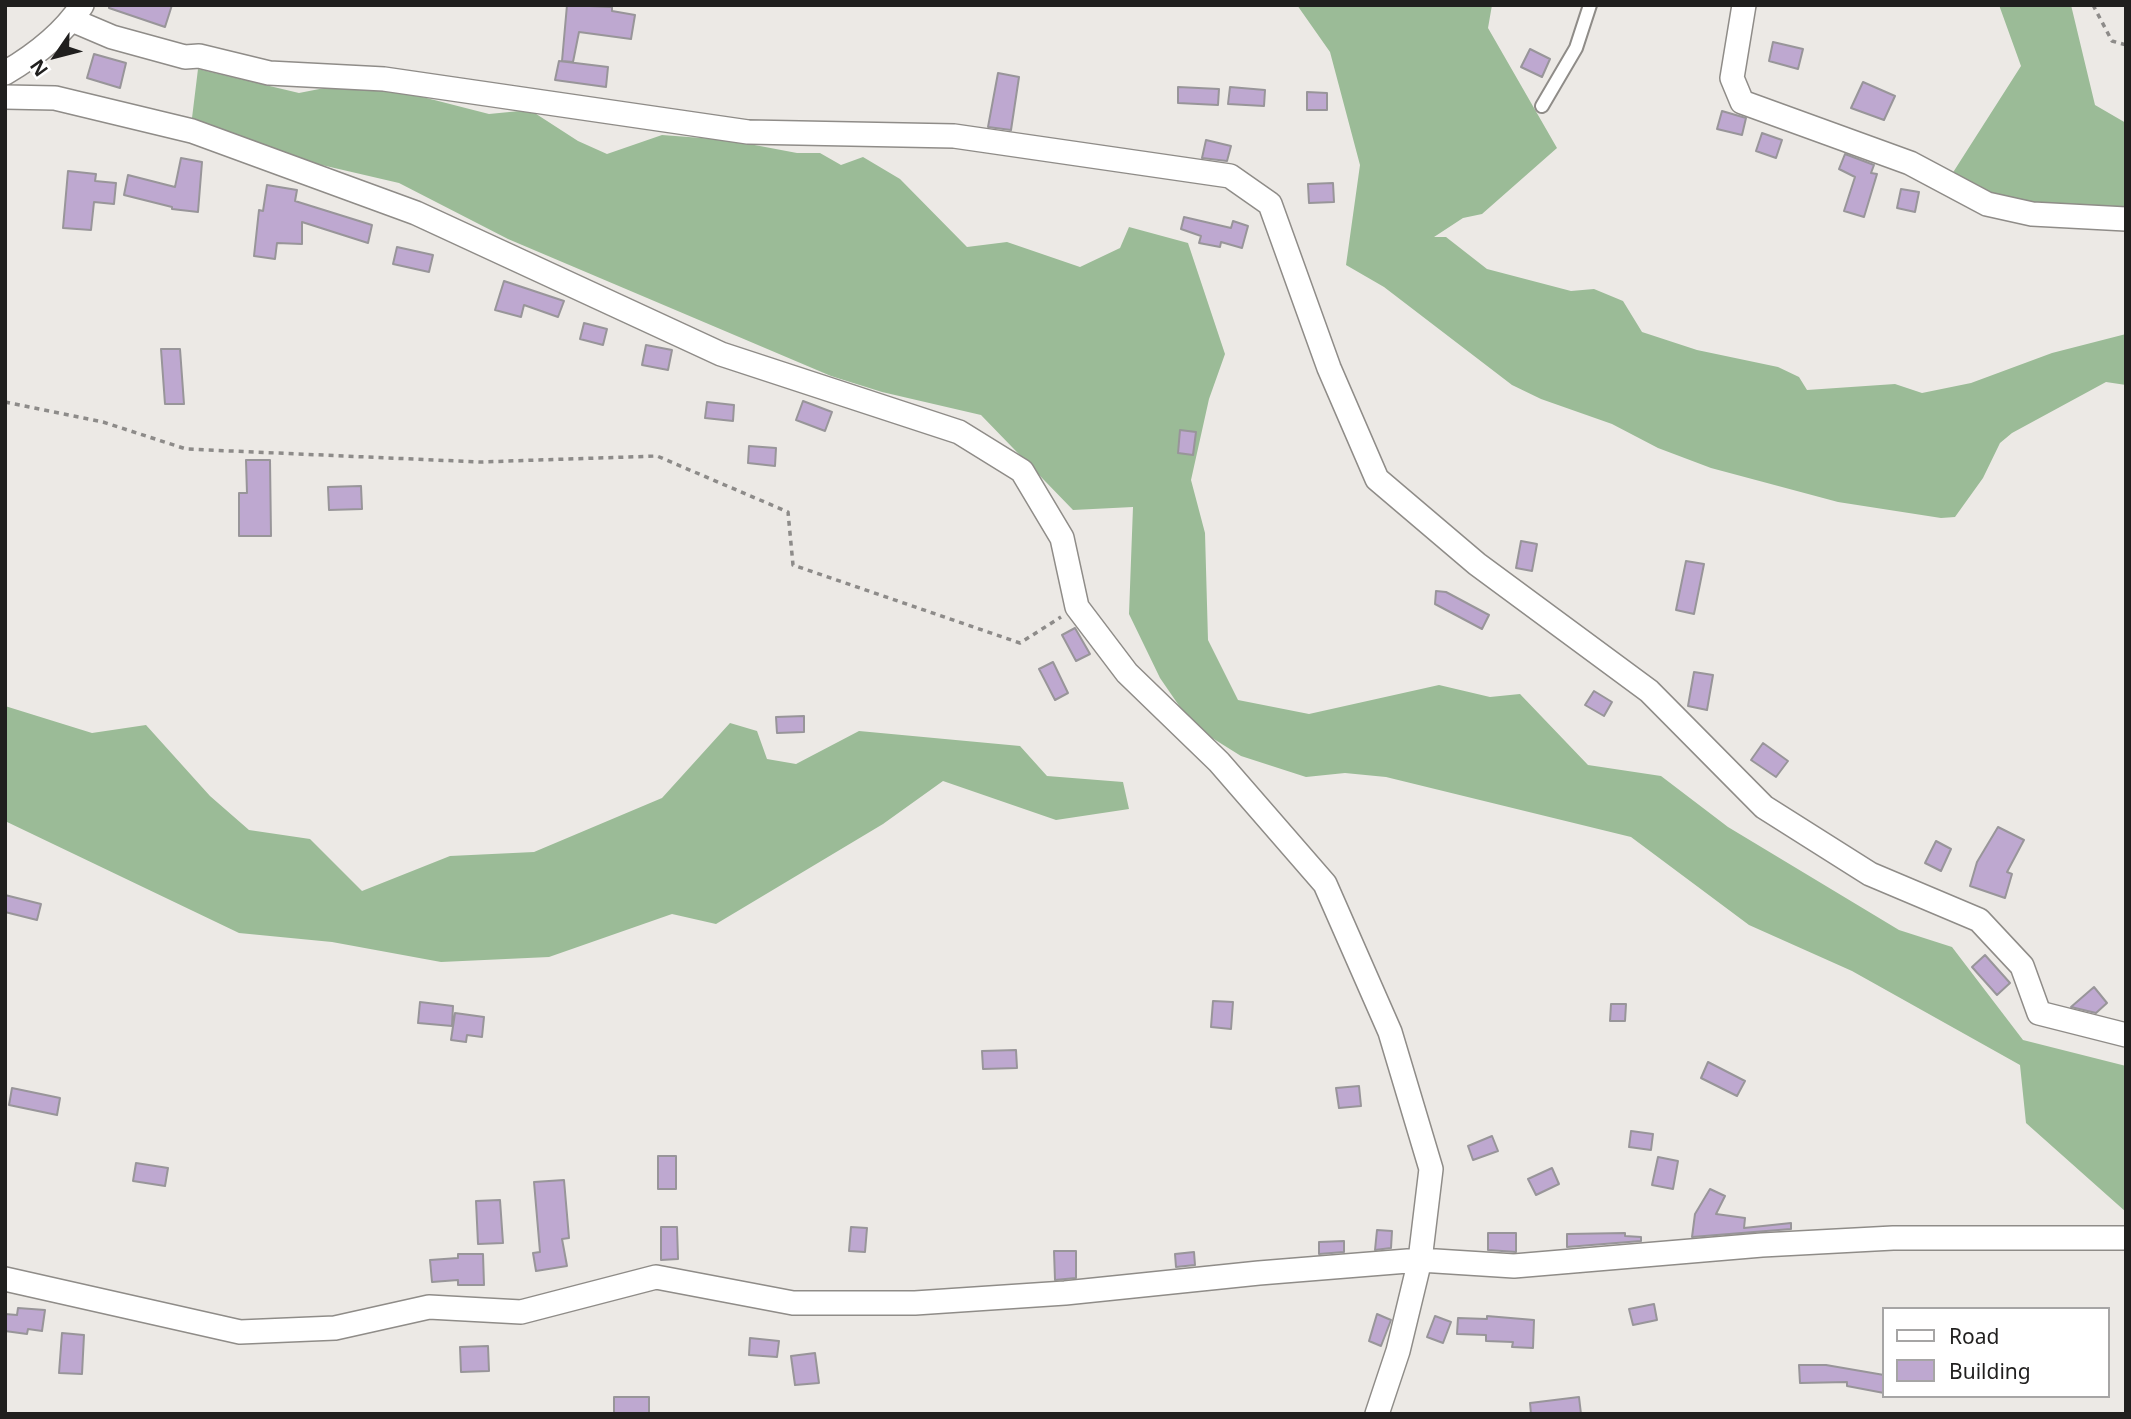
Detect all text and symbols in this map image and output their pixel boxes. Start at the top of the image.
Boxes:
north arrow [21,21,91,91]
text: N [24,54,54,82]
legend [1882,1307,2110,1398]
text: Road [1949,1322,1999,1350]
text: Building [1949,1357,2031,1385]

